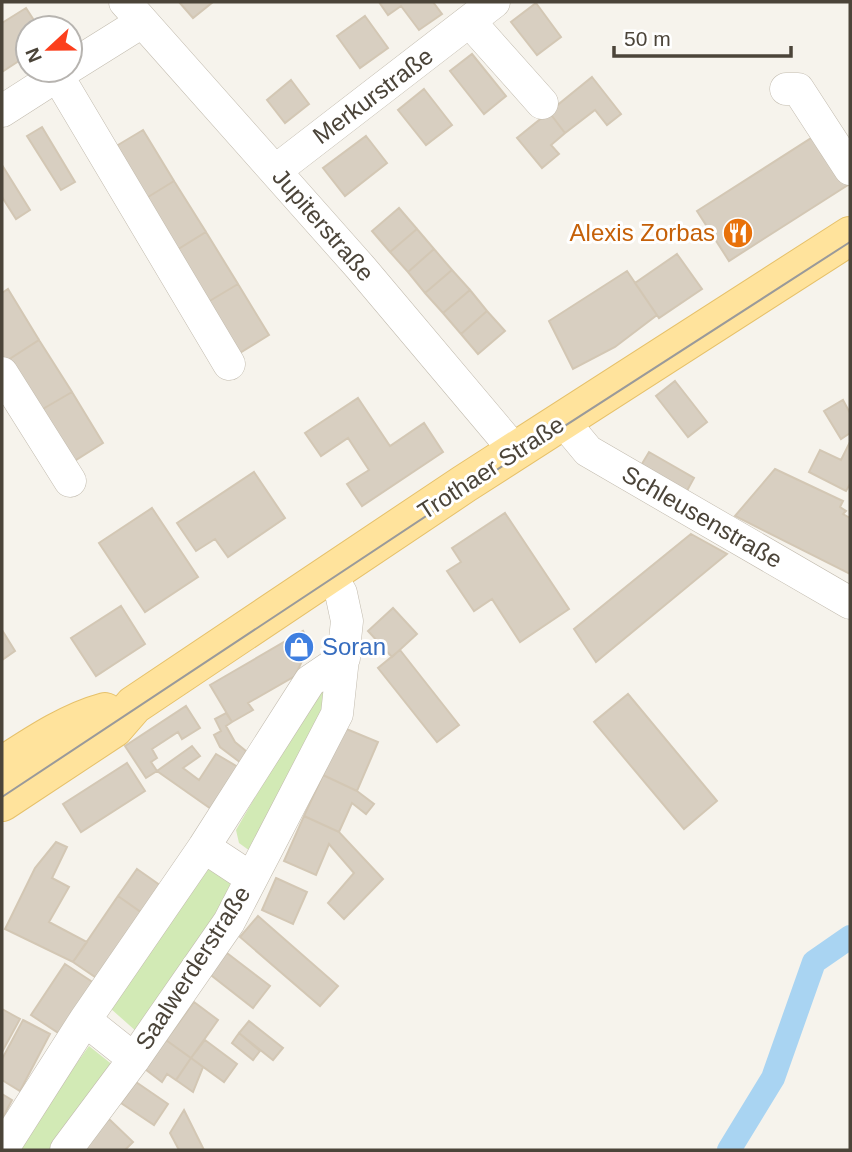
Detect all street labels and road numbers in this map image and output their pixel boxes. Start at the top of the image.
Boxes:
street label: Merkurstraße [308,42,438,149]
street label: Jupiterstraße [267,163,380,286]
street label: Trothaer Straße [413,410,569,525]
street label: Schleusenstraße [618,460,787,573]
street label: Saalwerderstraße [130,881,255,1055]

